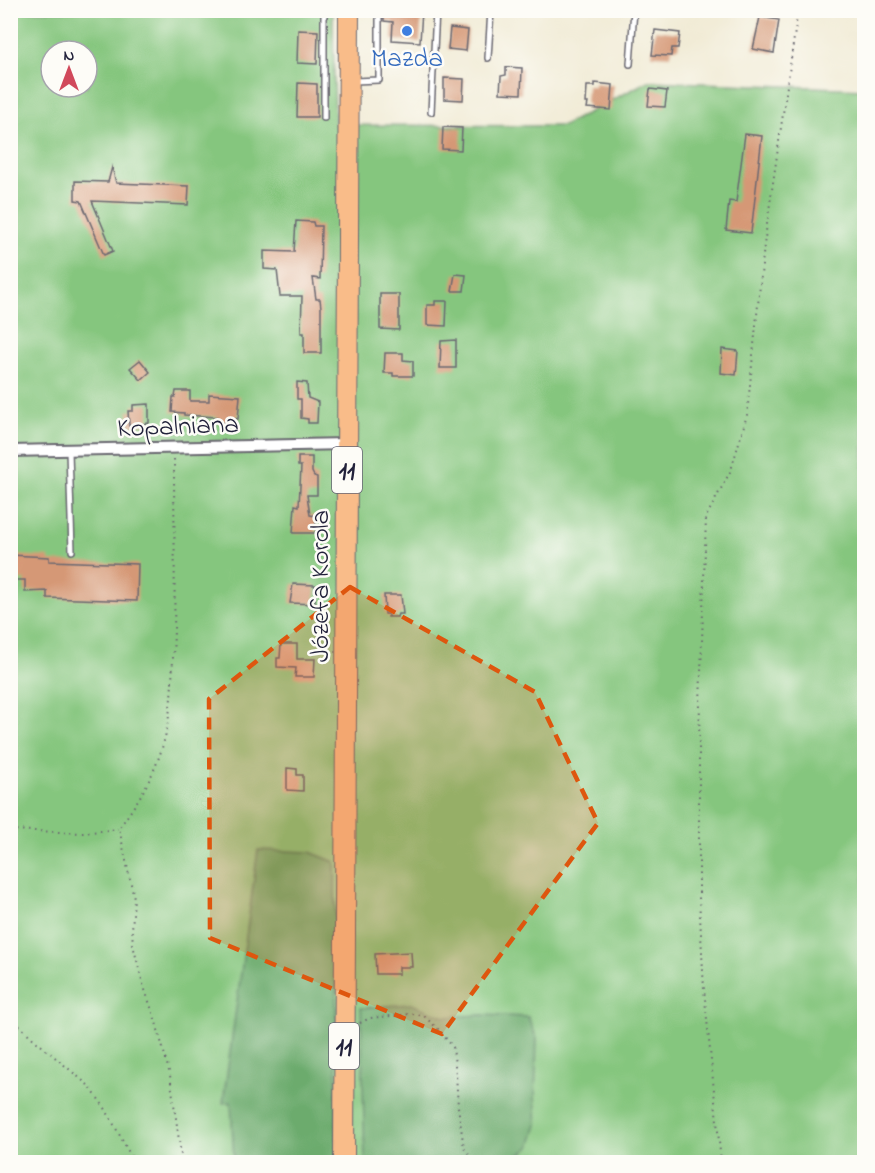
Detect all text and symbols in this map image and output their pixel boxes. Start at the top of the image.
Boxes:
marker: Mazda [400,24,414,38]
north arrow [39,39,99,99]
place label: Mazda [371,40,443,79]
text: N [64,44,75,68]
street label: Kopalniana [117,406,240,449]
road number: 11 [332,447,362,493]
street label: Józefa Korola [302,510,341,662]
road number: 11 [329,1023,359,1069]

